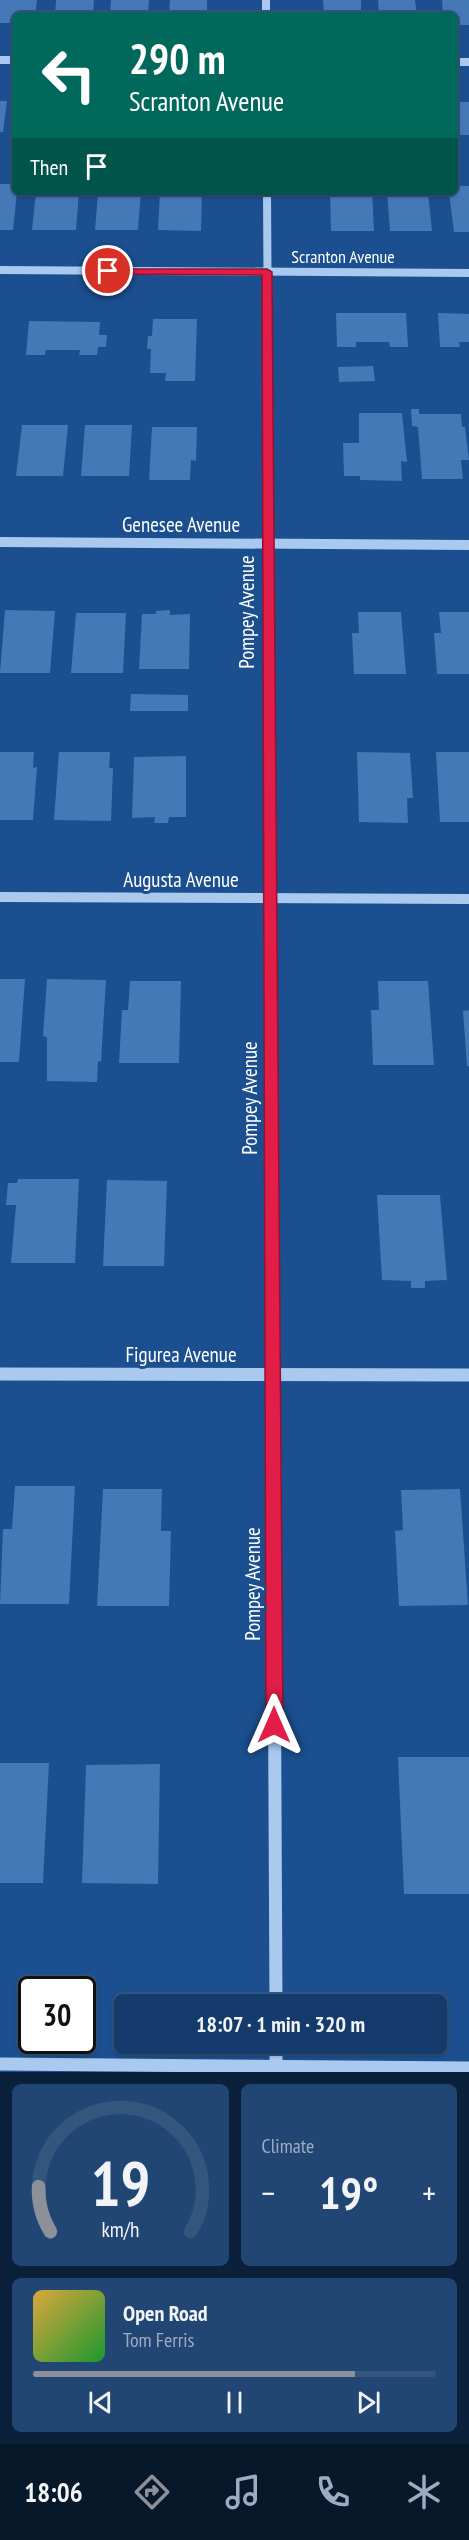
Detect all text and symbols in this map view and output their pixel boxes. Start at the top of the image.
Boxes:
text: 290 m [129,31,226,86]
icon: left [30,36,108,114]
text: Scranton Avenue [129,84,284,118]
icon: arrive [80,150,113,183]
text: Then [30,153,68,181]
pin [82,245,133,296]
street label: Scranton Avenue [291,245,395,268]
icon: arrive [91,254,124,287]
street label: Genesee Avenue [122,511,240,538]
street label: Pompey Avenue [233,555,260,669]
street label: Augusta Avenue [123,866,239,893]
street label: Pompey Avenue [236,1041,263,1155]
street label: Figurea Avenue [125,1341,237,1368]
street label: Pompey Avenue [239,1527,266,1641]
position arrow [242,1693,306,1757]
speed limit sign: 30 [18,1976,96,2054]
text: 18:07 · 1 min · 320 m [196,2010,365,2038]
text: Climate [262,2133,314,2159]
text: 19 [90,2142,150,2223]
text: 19° [319,2163,378,2221]
text: − [262,2171,275,2214]
text: + [422,2171,436,2214]
text: km/h [101,2215,139,2243]
text: Open Road [123,2299,208,2327]
text: Tom Ferris [123,2327,194,2353]
icon: previous [84,2386,117,2419]
icon: pause [218,2386,251,2419]
icon: next [352,2386,385,2419]
icon: directions [131,2471,173,2513]
icon: music [222,2471,264,2513]
icon: phone [312,2471,354,2513]
icon: climate [403,2471,445,2513]
text: 18:06 [24,2475,83,2509]

